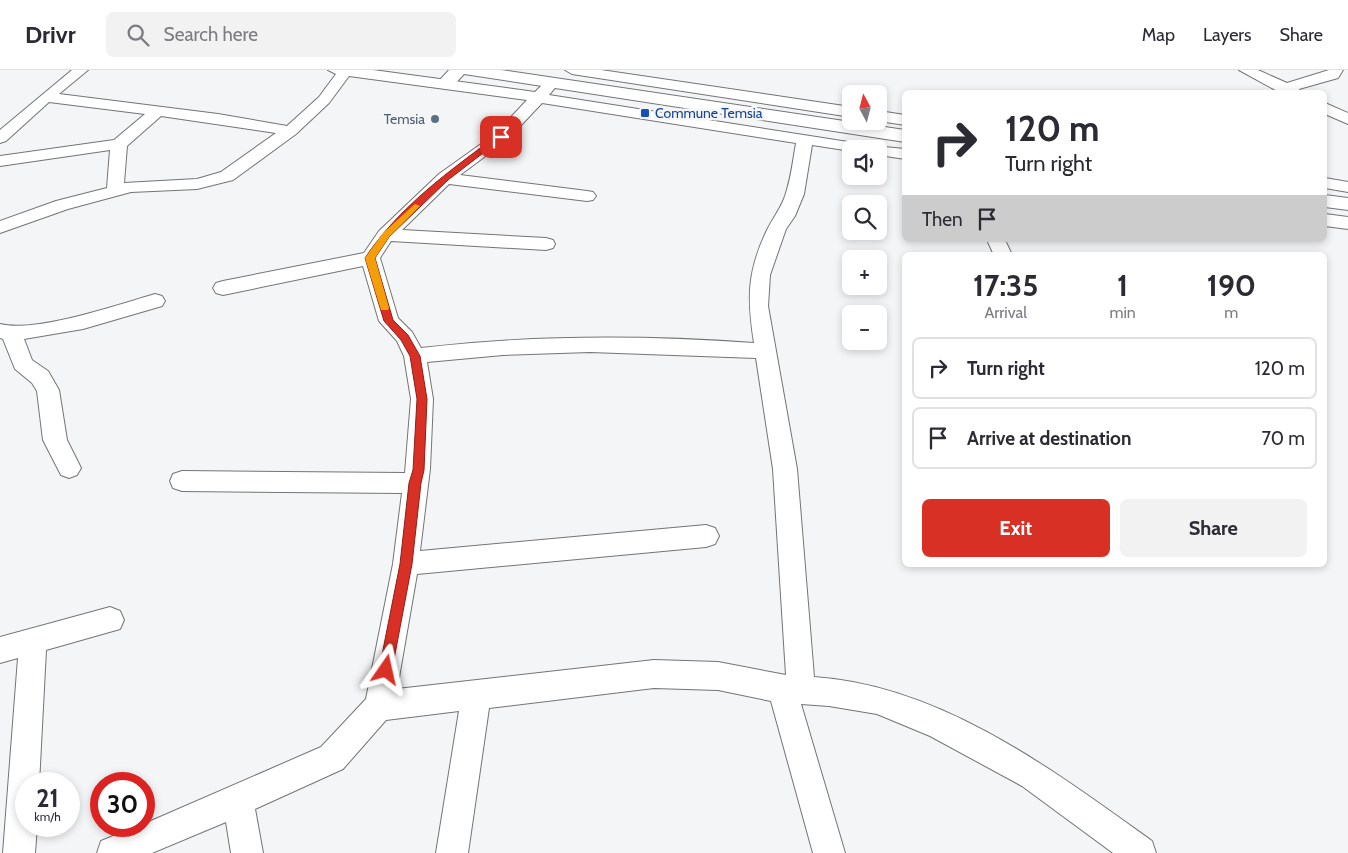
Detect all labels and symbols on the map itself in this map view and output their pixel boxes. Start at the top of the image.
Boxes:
north arrow [842,85,888,130]
place label: Commune Temsia [655,104,763,122]
marker: Commune Temsia [639,107,651,119]
place label: Temsia [384,110,425,128]
marker: Temsia [429,113,441,125]
pin [480,116,522,158]
position arrow [359,643,411,695]
speed limit sign: 30 [90,772,155,837]

